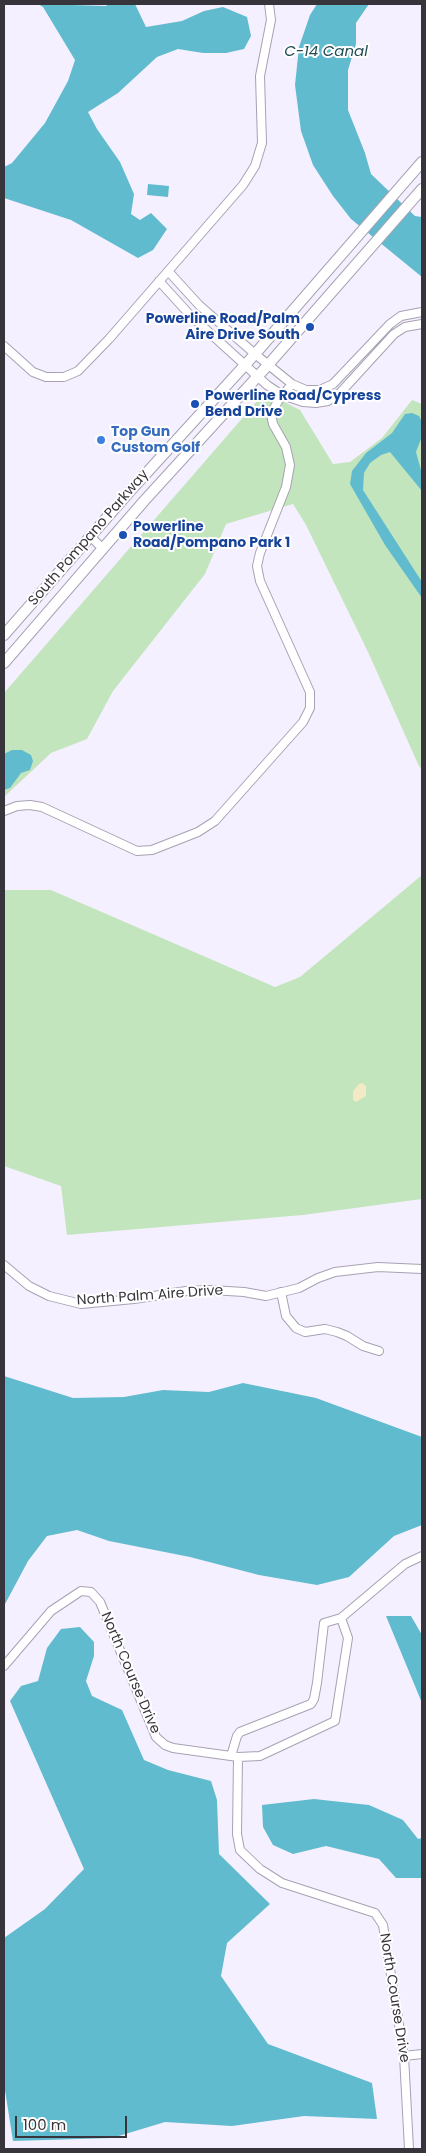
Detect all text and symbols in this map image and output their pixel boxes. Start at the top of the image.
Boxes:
water label: C-14 Canal [284,43,368,61]
place label: Powerline Road/Palm Aire Drive South [146,311,300,344]
marker: Powerline Road/Palm Aire Drive South [304,321,316,333]
place label: Powerline Road/Cypress Bend Drive [205,388,381,421]
marker: Powerline Road/Cypress Bend Drive [189,398,201,410]
place label: Top Gun Custom Golf [111,424,200,457]
marker: Top Gun Custom Golf [95,434,107,446]
street label: South Pompano Parkway [25,467,153,609]
place label: Powerline Road/Pompano Park 1 [133,519,290,552]
marker: Powerline Road/Pompano Park 1 [117,529,129,541]
street label: North Palm Aire Drive [76,1283,224,1309]
street label: North Course Drive [97,1610,163,1736]
street label: North Course Drive [375,1932,413,2064]
scale bar [18,2106,130,2138]
text: 100 m [23,2114,66,2135]

